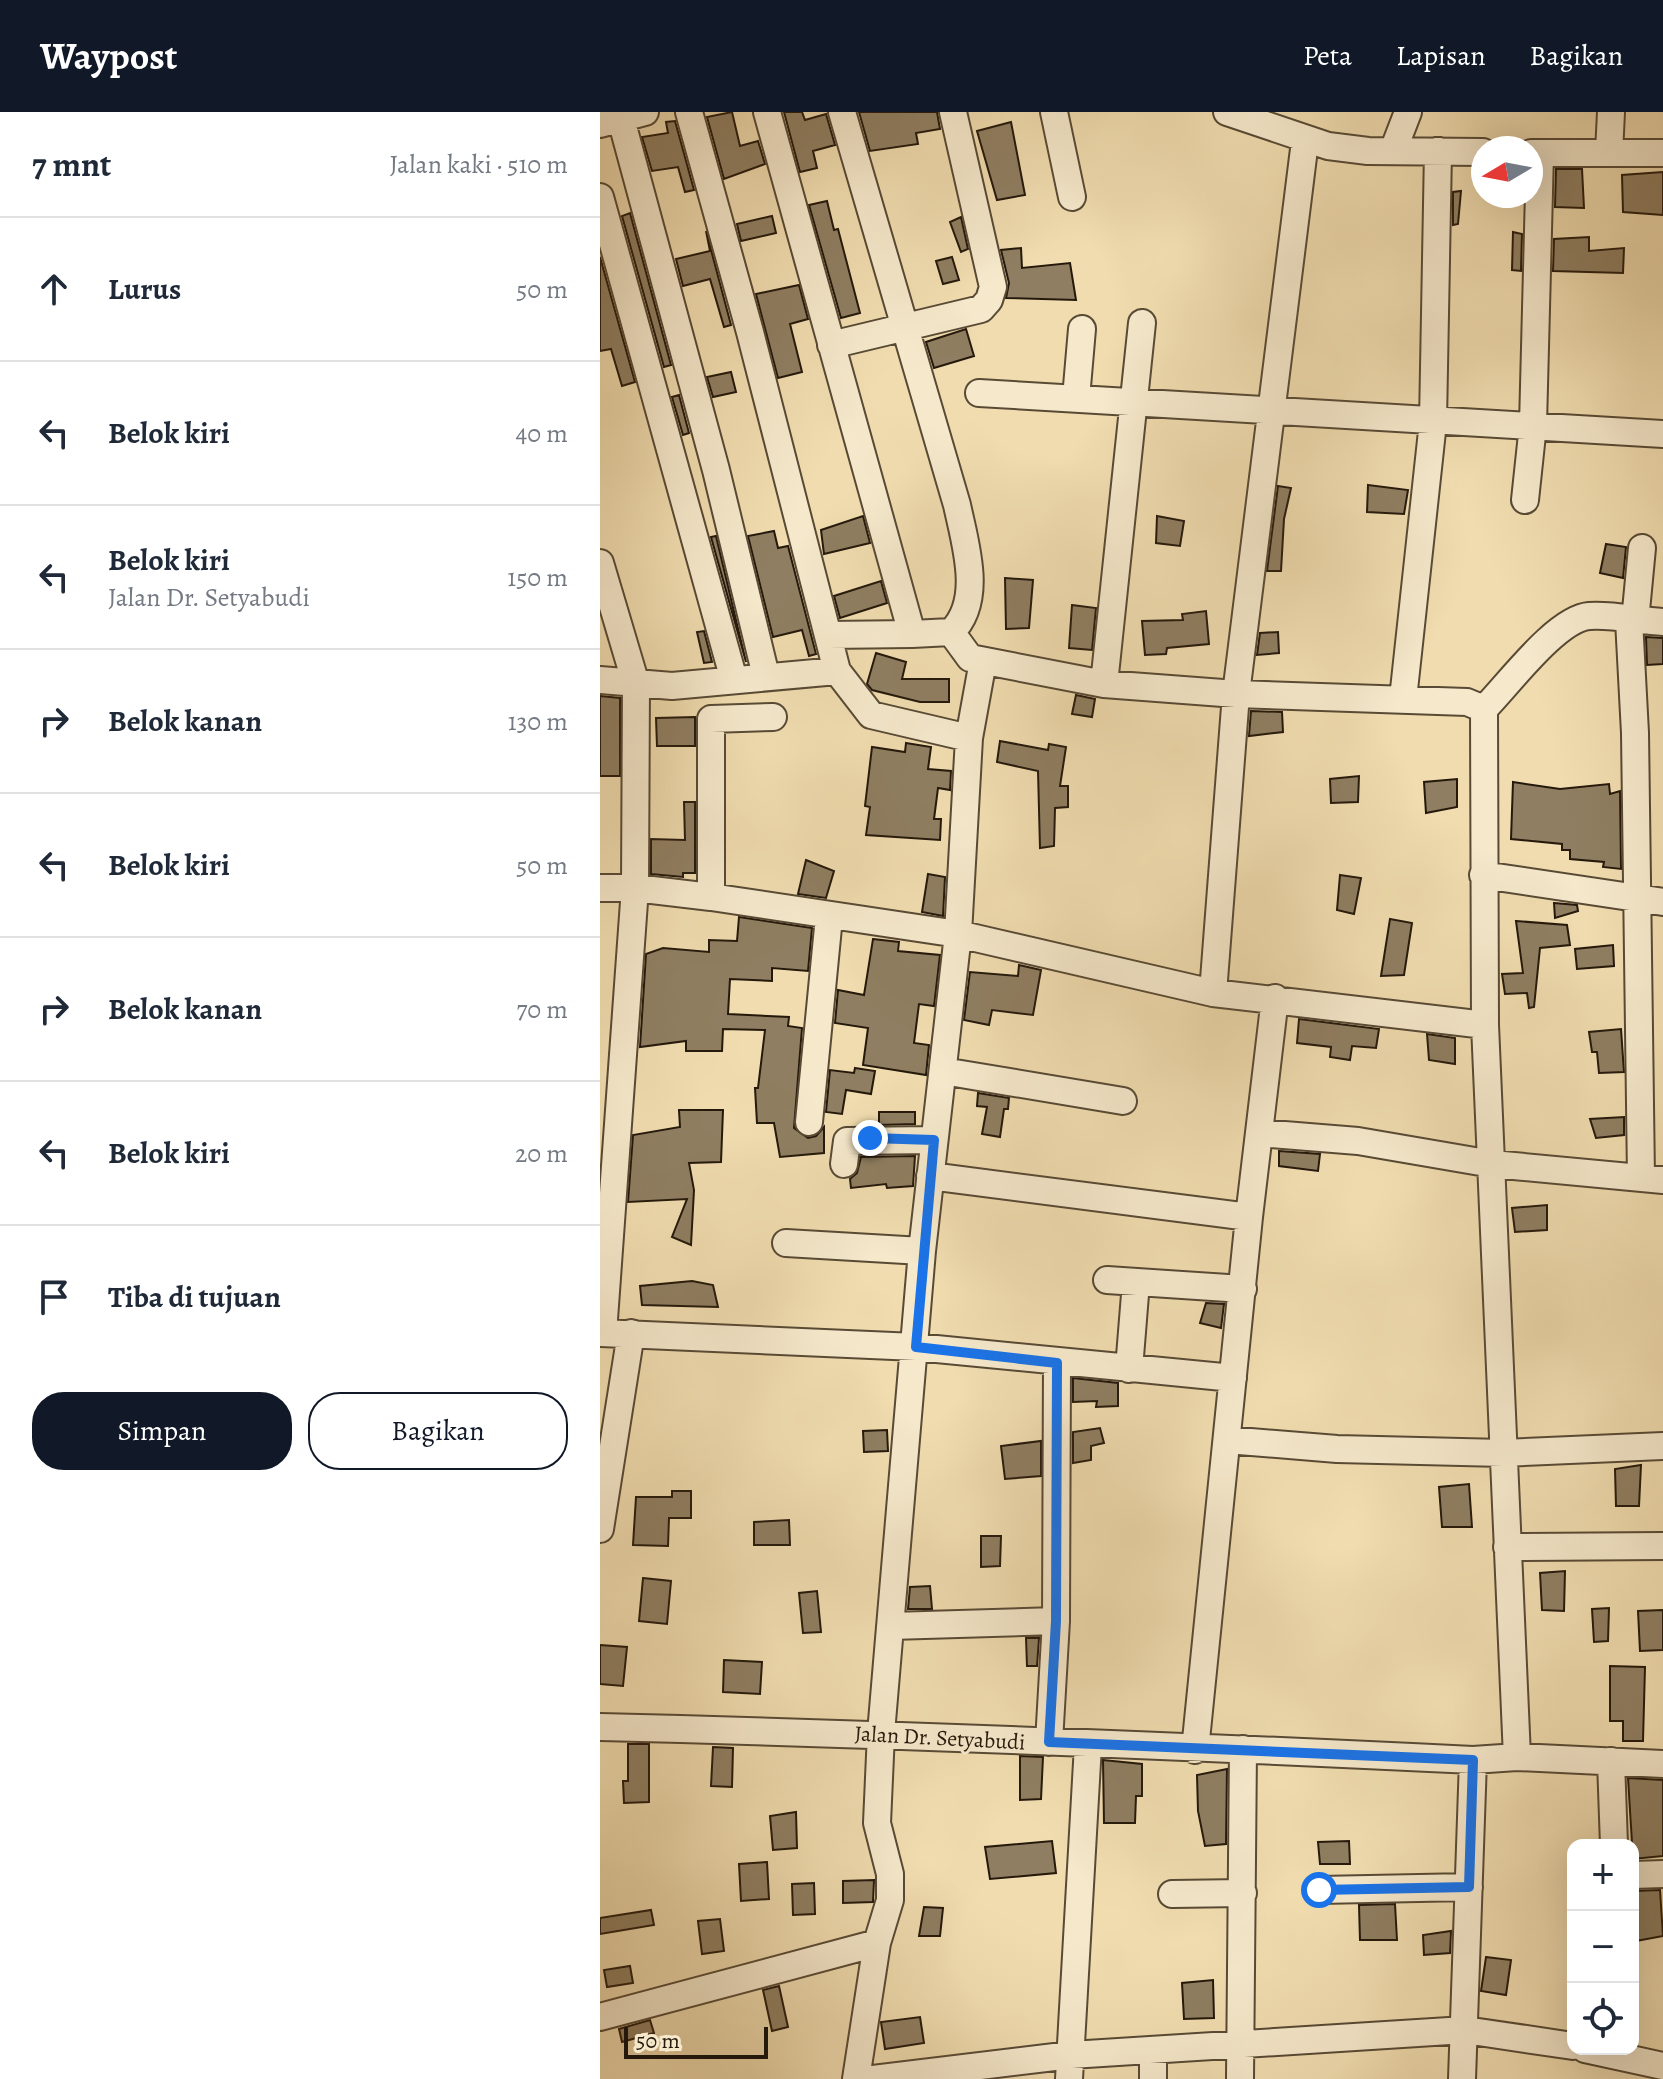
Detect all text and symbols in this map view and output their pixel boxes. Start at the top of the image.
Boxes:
text: Waypost [40,30,177,82]
text: Peta [1303,37,1352,75]
text: Lapisan [1396,37,1486,75]
text: Bagikan [1530,37,1623,75]
north arrow [1471,136,1543,208]
text: 7 mnt [32,141,111,188]
text: Jalan kaki · 510 m [389,147,568,182]
icon: ahead [32,267,76,311]
text: Lurus [108,269,181,309]
text: 50 m [516,272,568,307]
icon: left [32,411,76,455]
text: Belok kiri [108,413,230,453]
text: 40 m [516,416,568,451]
text: Belok kiri [108,540,230,580]
icon: left [32,555,76,599]
text: 150 m [507,560,568,595]
text: Jalan Dr. Setyabudi [108,580,310,615]
icon: right [32,699,76,743]
text: Belok kanan [108,701,262,741]
text: 130 m [508,704,568,739]
icon: left [32,843,76,887]
text: Belok kiri [108,845,230,885]
text: 50 m [516,848,568,883]
icon: right [32,987,76,1031]
text: Belok kanan [108,989,262,1029]
text: 70 m [516,992,568,1027]
route end [852,1120,888,1156]
icon: left [32,1131,76,1175]
text: Belok kiri [108,1133,230,1173]
text: 20 m [515,1136,568,1171]
icon: arrive [32,1275,76,1319]
text: Tiba di tujuan [108,1277,281,1317]
button: Simpan [32,1392,292,1470]
button: Bagikan [308,1392,568,1470]
street label: Jalan Dr. Setyabudi [854,1719,1026,1757]
map controls [1567,1839,1639,2055]
button: + [1567,1839,1639,1911]
route start [1301,1872,1337,1908]
button: − [1567,1911,1639,1983]
button: locate [1567,1983,1639,2055]
scale bar [624,2023,768,2059]
text: 50 m [636,2026,680,2056]

